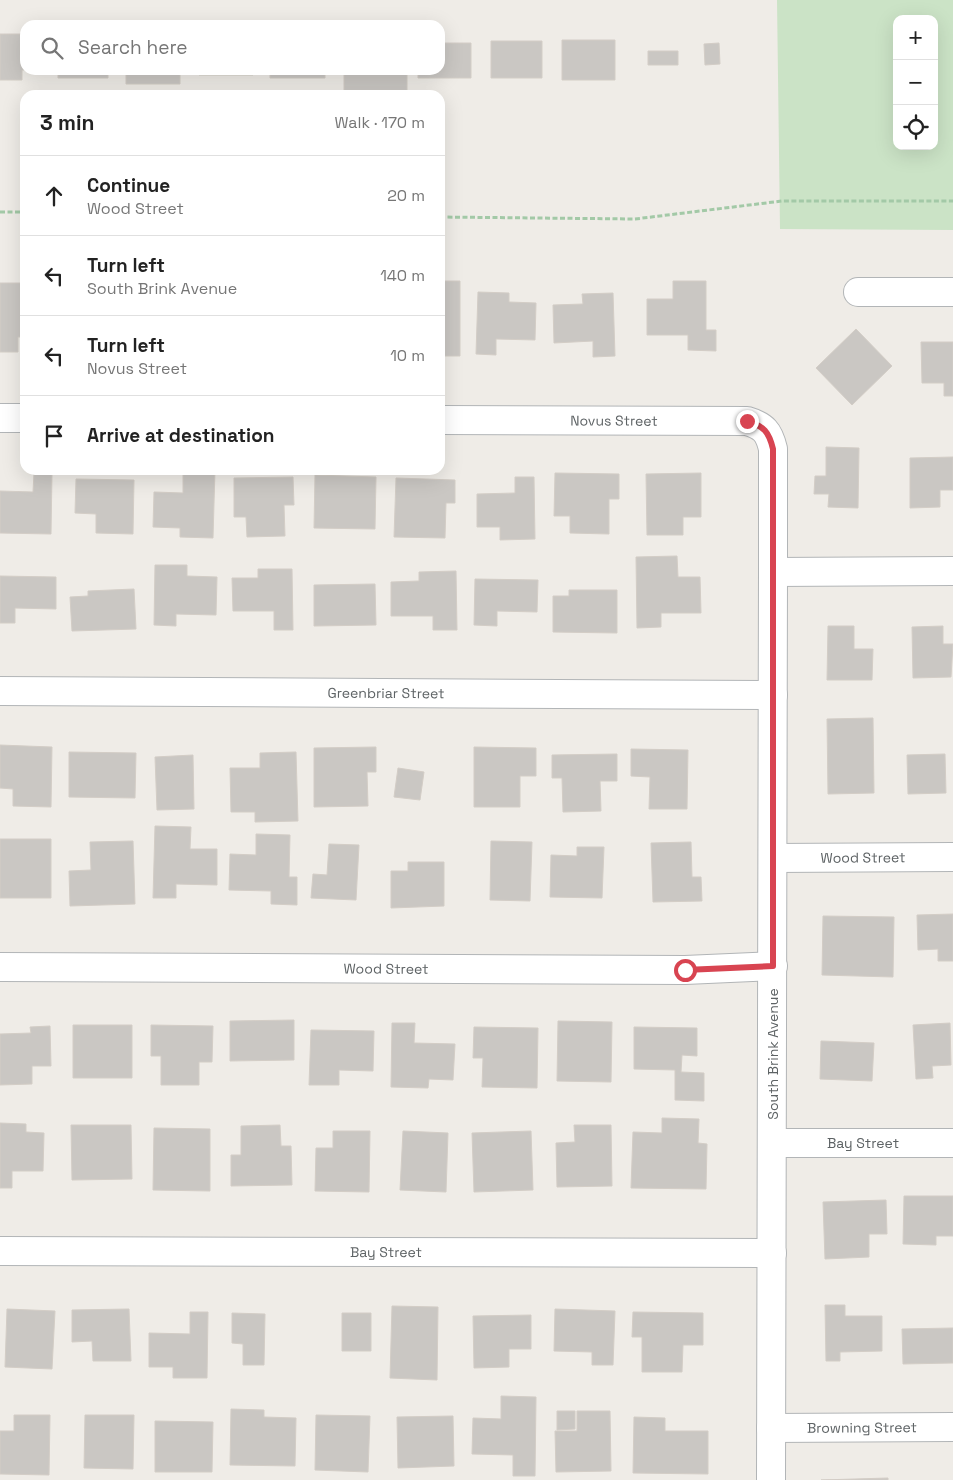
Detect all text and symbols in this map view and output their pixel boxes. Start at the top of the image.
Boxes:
map controls [893,15,938,150]
button: + [893,15,938,60]
search box [20,20,445,75]
icon: search [38,34,66,62]
text: Search here [78,35,188,60]
button: − [893,60,938,105]
button: locate [893,105,938,150]
text: 3 min [40,109,95,136]
text: Walk · 170 m [335,112,425,133]
text: Continue [87,173,170,198]
icon: ahead [40,182,68,210]
text: 20 m [387,185,425,206]
text: Wood Street [87,198,184,219]
text: Turn left [87,253,165,278]
icon: left [40,262,68,290]
text: 140 m [380,265,425,286]
text: South Brink Avenue [87,278,237,299]
text: Turn left [87,333,165,358]
icon: left [40,342,68,370]
text: 10 m [390,345,425,366]
text: Novus Street [87,358,187,379]
route end [736,410,759,433]
street label: Novus Street [570,411,658,430]
icon: arrive [40,422,68,450]
text: Arrive at destination [87,423,275,448]
street label: Greenbriar Street [327,684,445,702]
street label: Wood Street [821,848,905,867]
route start [674,959,697,982]
street label: Wood Street [344,960,428,978]
street label: South Brink Avenue [764,988,782,1120]
street label: Bay Street [827,1134,899,1152]
street label: Bay Street [350,1243,422,1261]
street label: Browning Street [807,1418,917,1437]

